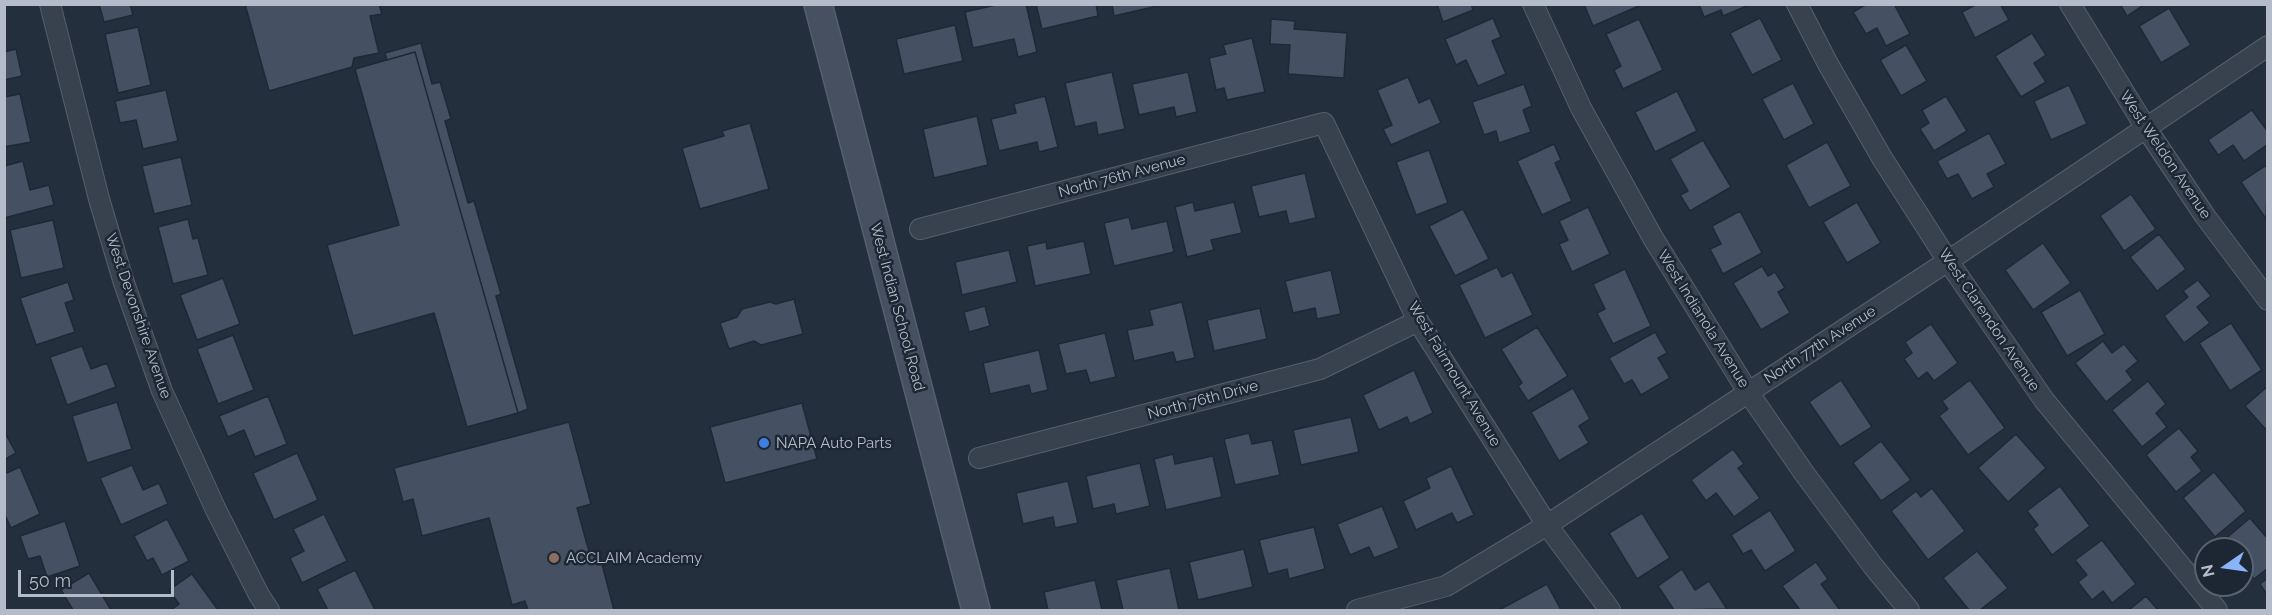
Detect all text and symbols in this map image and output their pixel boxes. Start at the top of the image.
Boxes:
street label: West Weldon Avenue [2115,88,2215,222]
street label: North 76th Avenue [1057,150,1187,202]
street label: West Indian School Road [866,221,928,393]
street label: West Devonshire Avenue [101,231,175,401]
street label: West Clarendon Avenue [1935,245,2043,395]
street label: West Indianola Avenue [1653,247,1753,391]
street label: West Fairmount Avenue [1404,298,1504,450]
street label: North 77th Avenue [1761,302,1879,388]
street label: North 76th Drive [1146,377,1260,423]
place label: NAPA Auto Parts [776,434,892,452]
marker: NAPA Auto Parts [757,436,771,450]
north arrow [2194,537,2254,597]
place label: ACCLAIM Academy [566,549,702,567]
marker: ACCLAIM Academy [547,551,561,565]
scale bar [21,558,177,596]
text: N [2197,563,2219,579]
text: 50 m [29,570,71,591]

